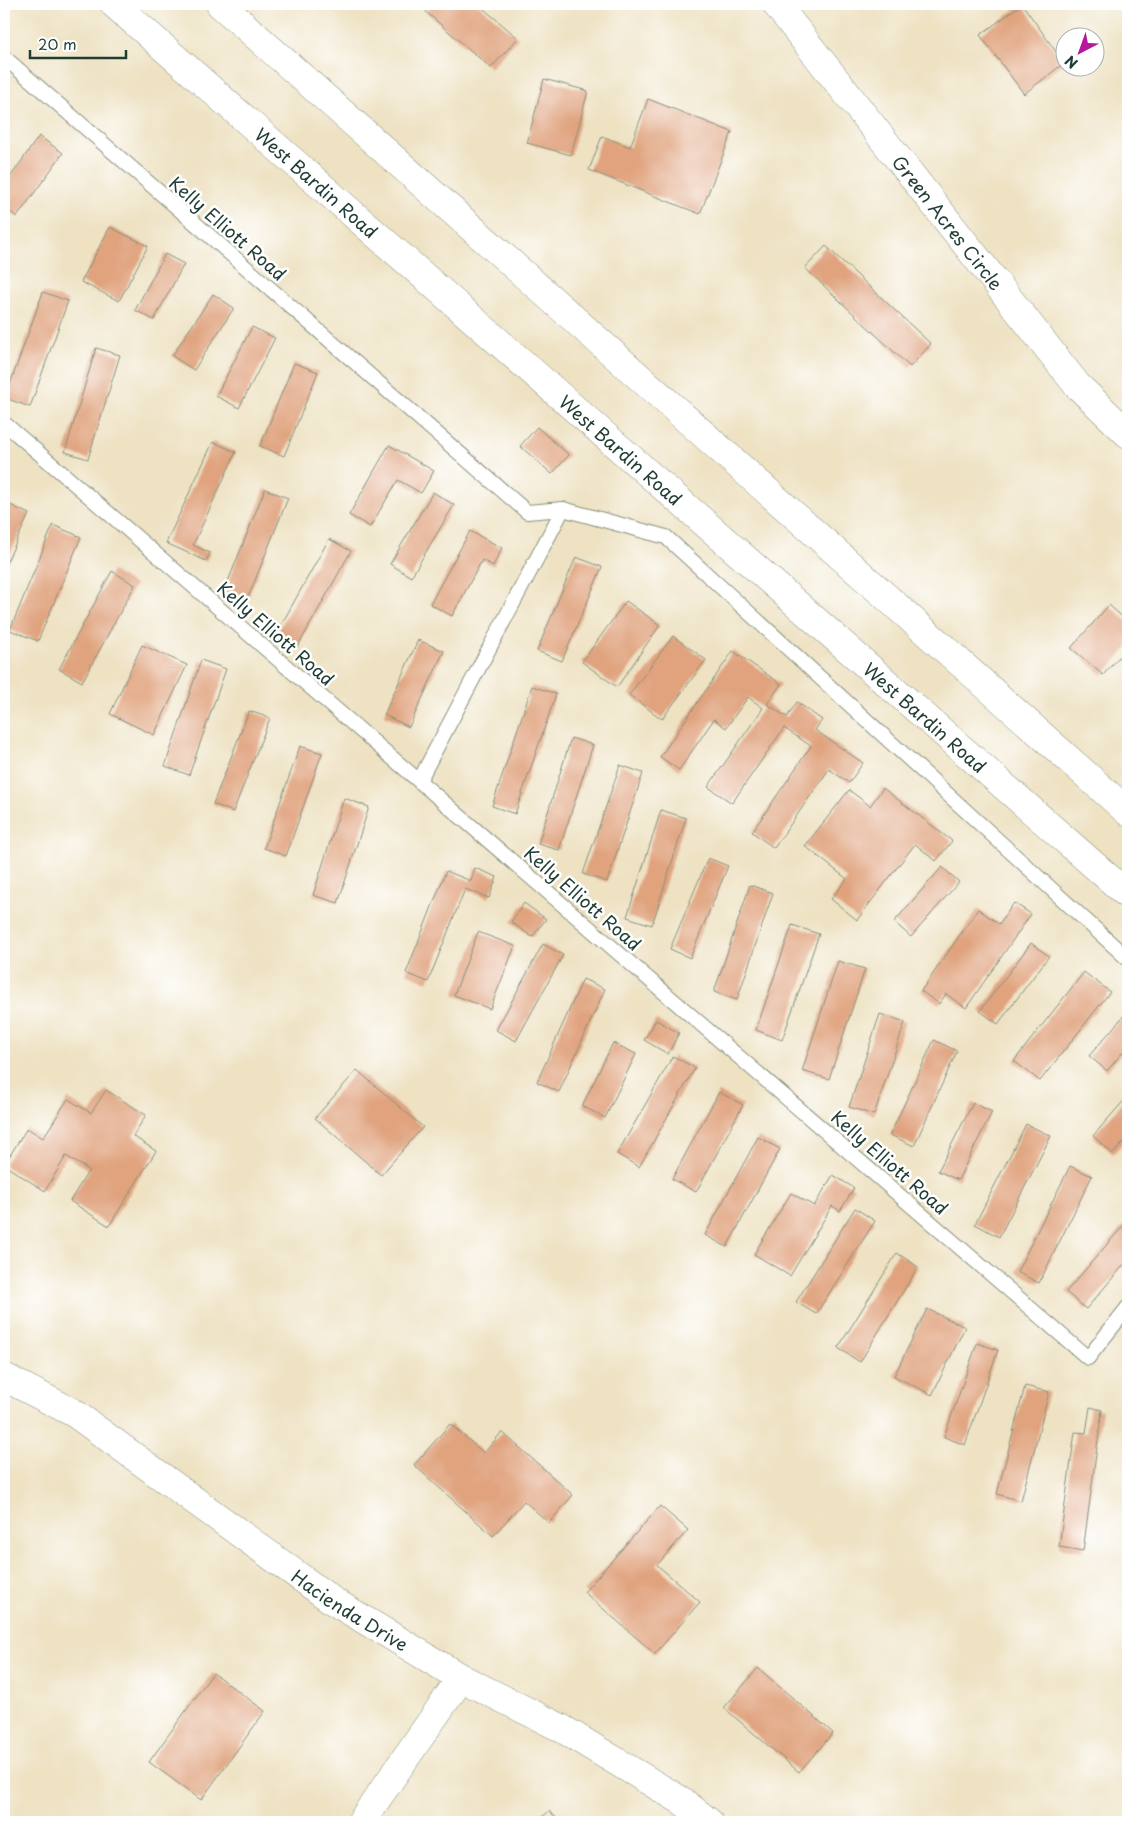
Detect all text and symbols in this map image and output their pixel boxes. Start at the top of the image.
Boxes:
scale bar [30,28,126,60]
north arrow [1054,28,1104,78]
text: 20 m [38,32,77,55]
text: N [1060,51,1082,74]
street label: West Bardin Road [249,121,384,244]
street label: Green Acres Circle [886,149,1010,295]
street label: Kelly Elliott Road [164,169,292,287]
street label: West Bardin Road [554,388,689,511]
street label: Kelly Elliott Road [212,574,340,692]
street label: West Bardin Road [858,655,993,778]
street label: Kelly Elliott Road [519,839,647,957]
street label: Kelly Elliott Road [826,1103,954,1221]
street label: Hacienda Drive [287,1562,414,1657]

